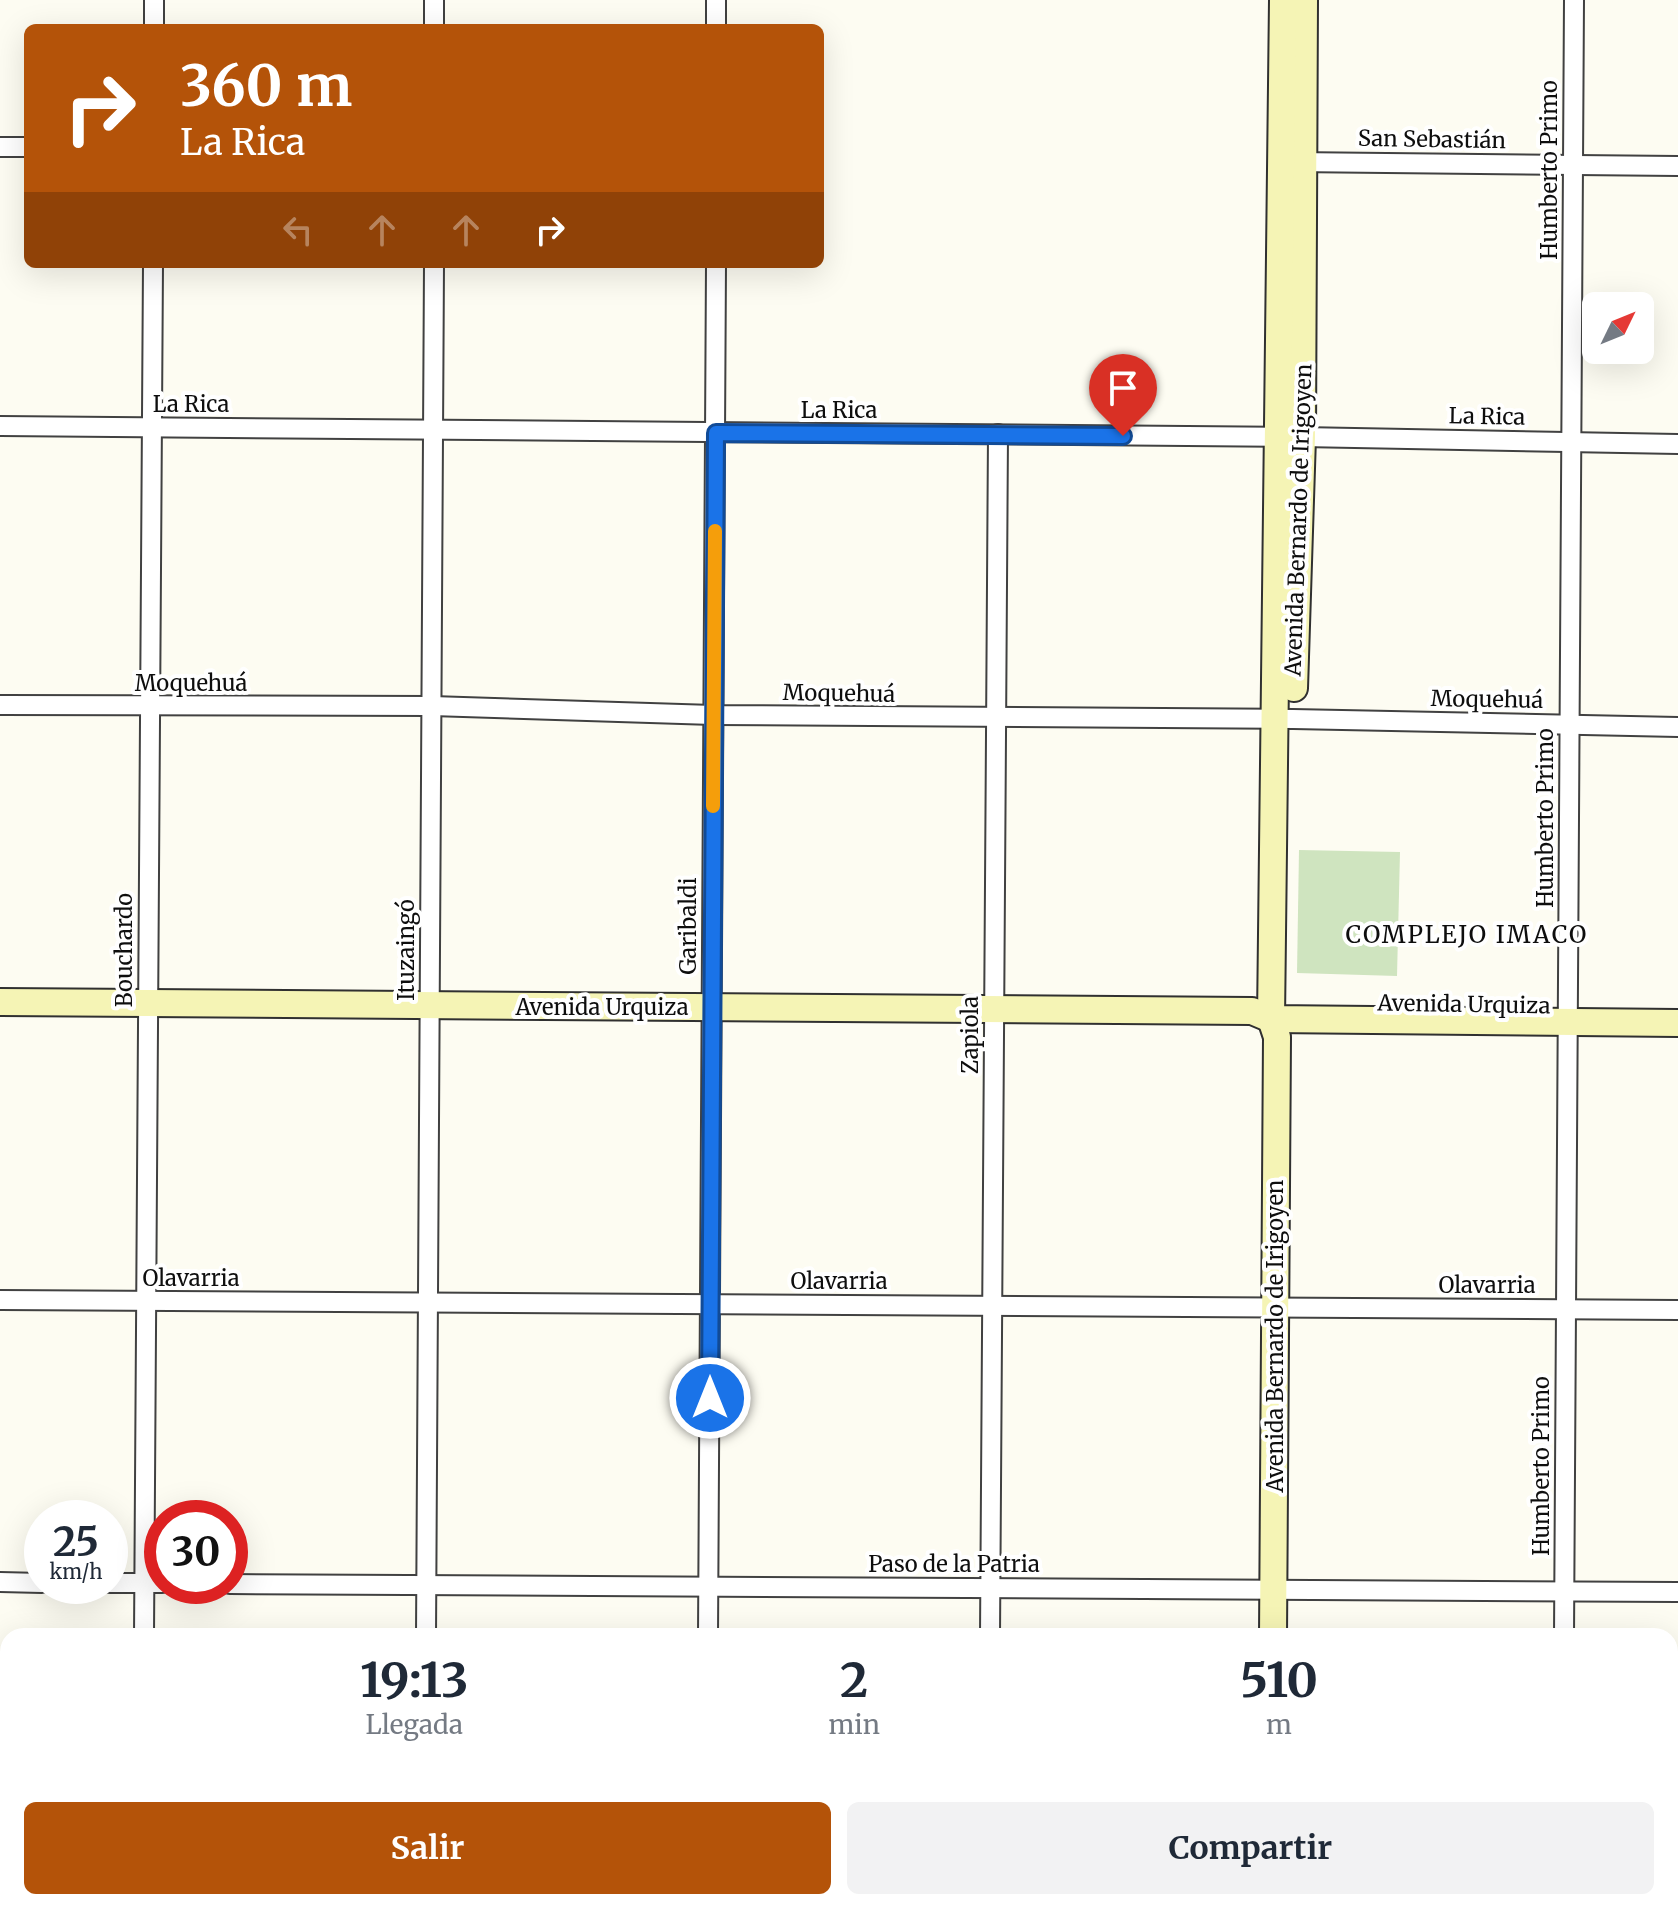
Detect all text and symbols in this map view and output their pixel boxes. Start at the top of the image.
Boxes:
text: 360 m [180,51,352,121]
icon: right [48,56,152,160]
street label: Humberto Primo [1535,80,1563,260]
text: La Rica [180,120,305,165]
street label: San Sebastián [1358,124,1507,154]
icon: left [276,208,320,252]
icon: ahead [360,208,404,252]
icon: ahead [444,208,488,252]
icon: right [528,208,572,252]
north arrow [1582,292,1654,364]
map controls [1582,292,1654,364]
pin [1089,354,1157,436]
street label: Avenida Bernardo de Irigoyen [1279,363,1317,678]
icon: arrive [1101,366,1145,410]
street label: La Rica [153,390,229,418]
street label: La Rica [801,396,877,424]
street label: La Rica [1448,401,1526,431]
street label: Moquehuá [135,669,247,697]
street label: Moquehuá [782,678,896,708]
street label: Moquehuá [1430,684,1544,714]
street label: Humberto Primo [1531,728,1559,908]
street label: Garibaldi [674,877,702,975]
street label: Bouchardo [110,893,138,1007]
street label: Ituzaingó [392,899,420,1001]
district label: COMPLEJO IMACO [1346,919,1588,950]
street label: Avenida Urquiza [1376,988,1551,1020]
street label: Avenida Urquiza [514,993,689,1021]
street label: Zapiola [956,996,984,1074]
street label: Avenida Bernardo de Irigoyen [1261,1179,1289,1493]
street label: Olavarria [143,1264,240,1292]
street label: Olavarria [791,1267,888,1295]
street label: Olavarria [1439,1271,1536,1299]
position arrow [668,1356,752,1440]
street label: Humberto Primo [1527,1376,1555,1556]
speed limit sign: 30 [144,1500,248,1604]
text: 25 [53,1517,99,1567]
street label: Paso de la Patria [868,1550,1040,1578]
text: km/h [50,1559,102,1584]
text: 19:13 [360,1650,468,1710]
text: 2 [840,1650,868,1710]
text: 510 [1240,1650,1318,1710]
text: Llegada [366,1708,463,1741]
text: min [829,1708,880,1741]
text: m [1266,1708,1292,1741]
button: Salir [24,1802,831,1894]
button: Compartir [847,1802,1654,1894]

